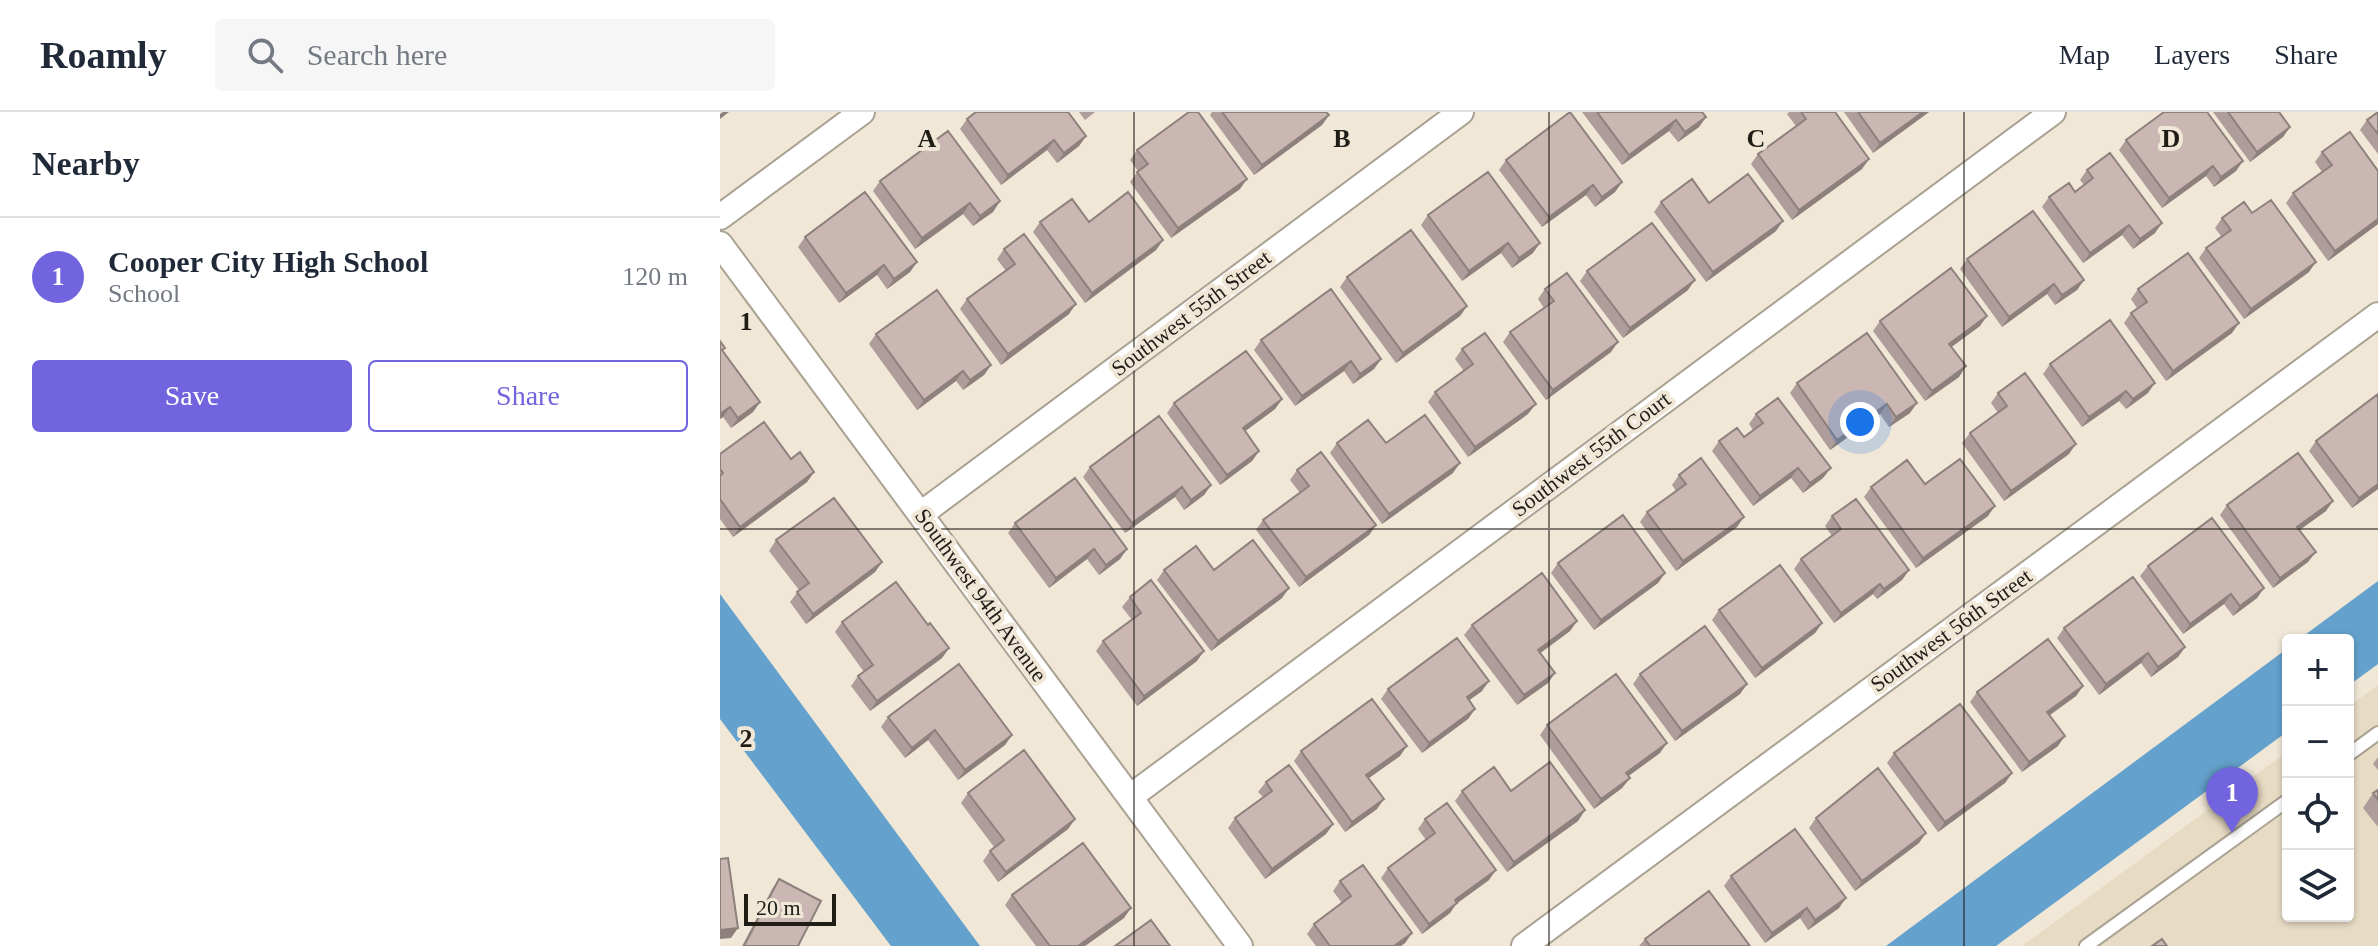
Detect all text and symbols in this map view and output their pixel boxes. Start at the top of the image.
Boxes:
search box [215,19,775,91]
icon: search [243,33,287,77]
text: Roamly [40,34,167,76]
text: Search here [307,38,447,71]
text: Map [2059,39,2110,70]
text: Layers [2154,39,2230,70]
text: Share [2274,39,2338,70]
text: A [918,124,937,153]
text: B [1333,124,1351,153]
text: C [1747,124,1765,153]
text: D [2162,124,2180,153]
text: Nearby [32,145,140,182]
text: Cooper City High School [108,245,428,278]
street label: Southwest 55th Street [1106,245,1276,381]
text: 1 [52,262,65,291]
text: 120 m [622,262,688,291]
text: School [108,279,180,308]
text: 1 [740,307,753,336]
button: Save [32,360,352,432]
button: Share [368,360,688,432]
street label: Southwest 55th Court [1507,386,1675,522]
your location [1840,402,1880,442]
street label: Southwest 94th Avenue [910,504,1052,686]
street label: Southwest 56th Street [1866,563,2036,697]
map controls [2282,634,2354,922]
button: + [2282,634,2354,706]
button: − [2282,706,2354,778]
text: 2 [740,724,753,753]
pin: 1 [2206,767,2258,833]
button: locate [2282,778,2354,850]
button: layers [2282,850,2354,922]
scale bar [744,890,836,926]
text: 20 m [756,895,801,920]

